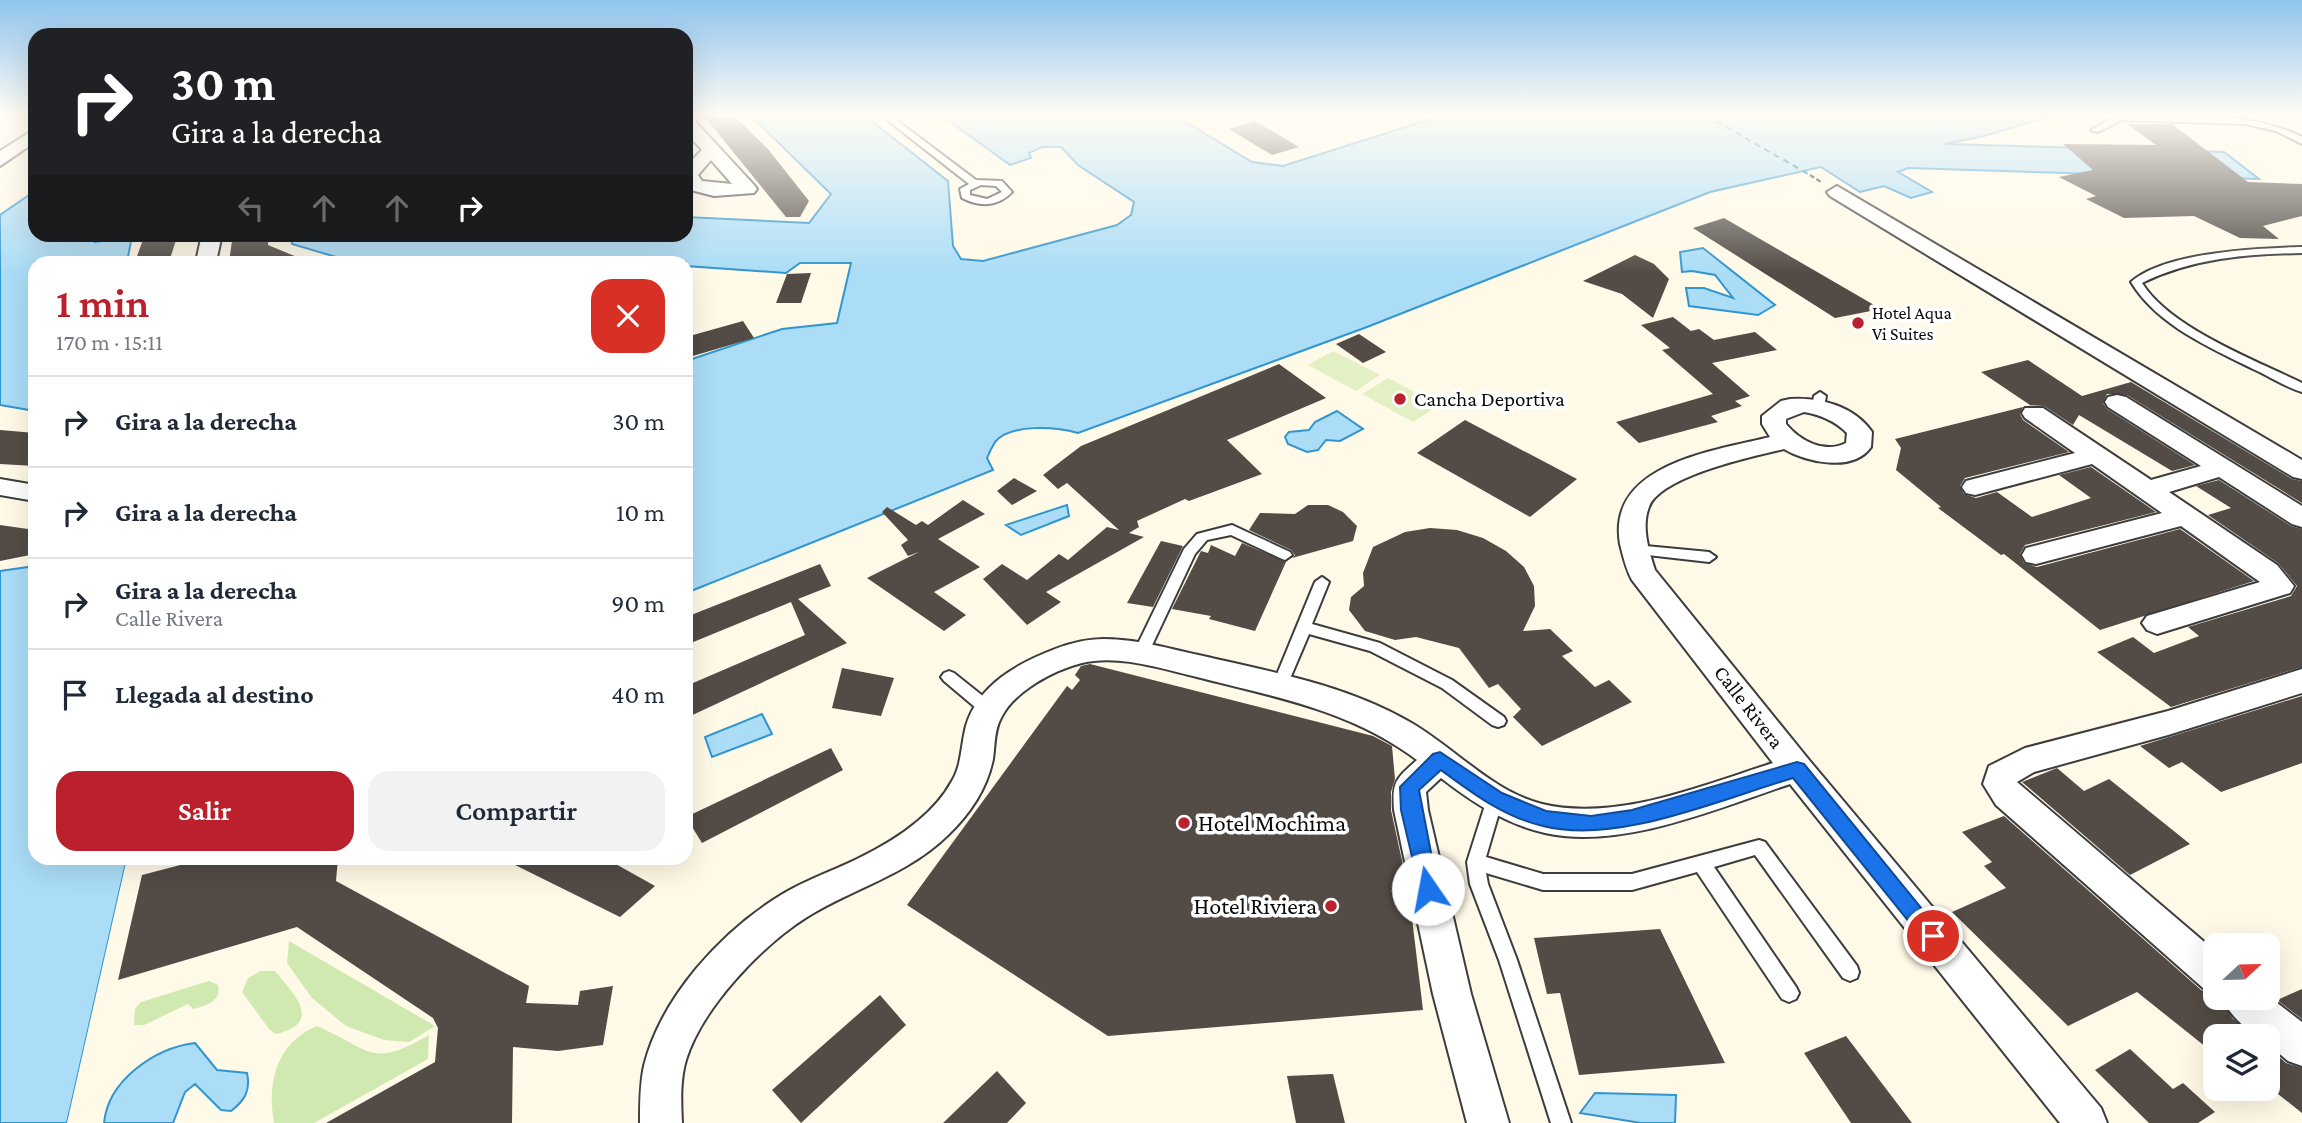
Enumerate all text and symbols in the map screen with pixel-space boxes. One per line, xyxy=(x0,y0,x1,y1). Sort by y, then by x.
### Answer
icon: right xyxy=(56,56,147,147)
text: 30 m xyxy=(171,56,276,111)
text: Gira a la derecha xyxy=(171,114,382,150)
icon: left xyxy=(232,189,270,227)
icon: ahead xyxy=(305,189,343,227)
icon: ahead xyxy=(378,189,416,227)
icon: right xyxy=(451,189,489,227)
text: 1 min xyxy=(56,279,149,326)
button: close xyxy=(591,279,665,353)
place label: Hotel Aqua Vi Suites xyxy=(1872,303,1952,344)
marker: Hotel Aqua Vi Suites xyxy=(1850,315,1866,331)
text: 170 m · 15:11 xyxy=(56,329,163,355)
place label: Cancha Deportiva xyxy=(1414,387,1565,411)
marker: Cancha Deportiva xyxy=(1392,391,1408,407)
icon: right xyxy=(56,403,94,441)
text: Gira a la derecha xyxy=(115,407,297,436)
text: 30 m xyxy=(612,407,665,436)
icon: right xyxy=(56,494,94,532)
text: Gira a la derecha xyxy=(115,498,297,527)
text: 10 m xyxy=(616,498,665,527)
text: Gira a la derecha xyxy=(115,576,297,605)
icon: right xyxy=(56,585,94,623)
text: 90 m xyxy=(611,589,665,618)
text: Calle Rivera xyxy=(115,605,223,631)
street label: Calle Rivera xyxy=(1709,661,1789,754)
icon: arrive xyxy=(56,676,94,714)
text: Llegada al destino xyxy=(115,680,314,709)
text: 40 m xyxy=(611,680,665,709)
button: Salir xyxy=(56,771,354,851)
button: Compartir xyxy=(368,771,665,851)
place label: Hotel Mochima xyxy=(1198,809,1346,836)
marker: Hotel Mochima xyxy=(1176,815,1192,831)
position arrow xyxy=(1391,852,1465,926)
place label: Hotel Riviera xyxy=(1194,892,1317,919)
marker: Hotel Riviera xyxy=(1323,898,1339,914)
pin xyxy=(1903,906,1963,966)
icon: arrive xyxy=(1914,917,1952,955)
north arrow xyxy=(2203,933,2280,1010)
map controls xyxy=(2203,933,2280,1101)
button: layers xyxy=(2203,1024,2280,1101)

